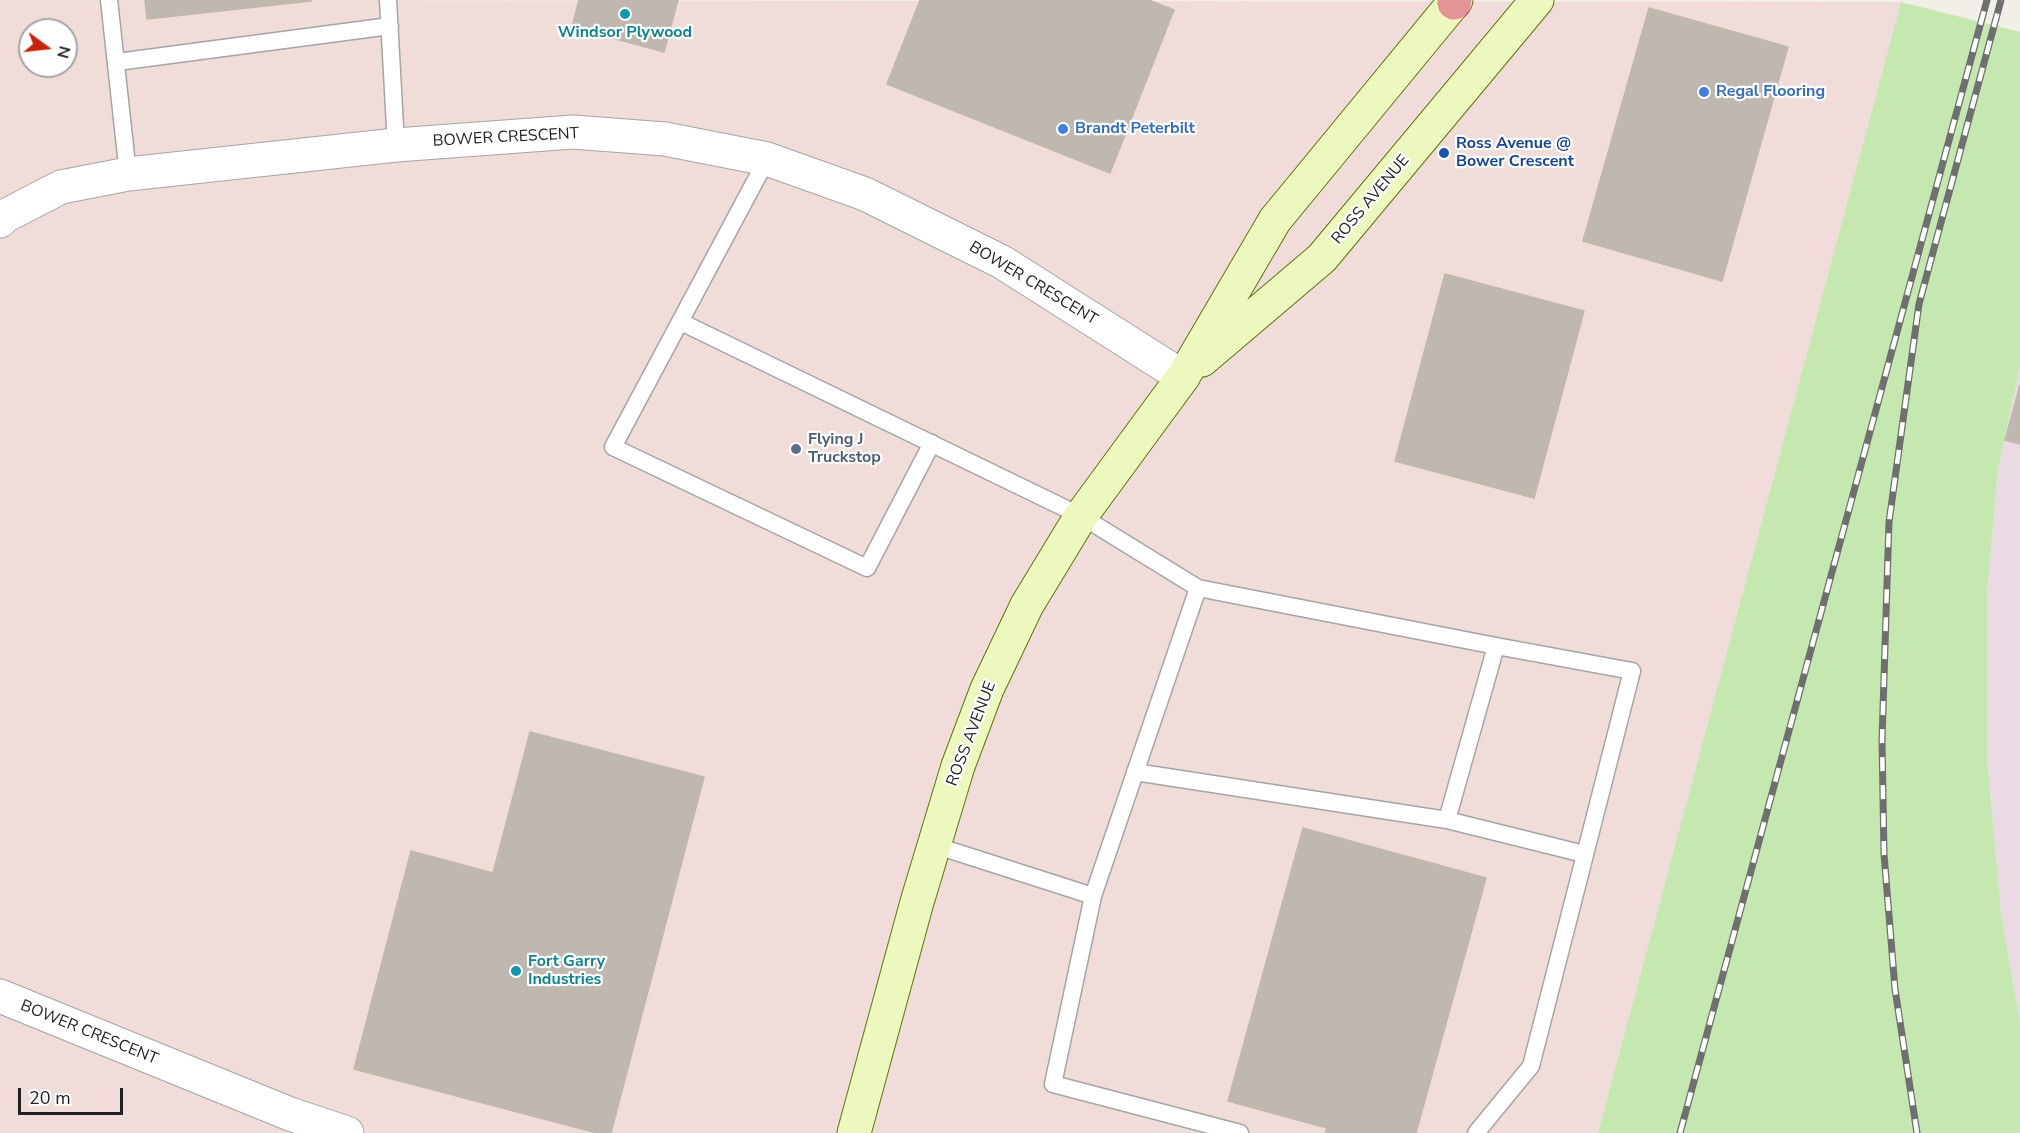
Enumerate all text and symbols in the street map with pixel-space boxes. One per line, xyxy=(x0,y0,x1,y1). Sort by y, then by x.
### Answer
marker: Windsor Plywood xyxy=(618,7,632,21)
north arrow xyxy=(18,18,78,78)
place label: Windsor Plywood xyxy=(558,23,692,43)
text: N xyxy=(51,44,76,61)
place label: Regal Flooring xyxy=(1716,82,1825,102)
marker: Regal Flooring xyxy=(1697,85,1711,99)
place label: Brandt Peterbilt xyxy=(1075,119,1195,139)
marker: Brandt Peterbilt xyxy=(1056,122,1070,136)
street label: BOWER CRESCENT xyxy=(432,125,580,151)
place label: Ross Avenue @ Bower Crescent xyxy=(1456,134,1574,172)
marker: Ross Avenue @ Bower Crescent xyxy=(1437,146,1451,160)
street label: ROSS AVENUE xyxy=(1328,151,1414,249)
street label: BOWER CRESCENT xyxy=(965,238,1101,330)
place label: Flying J Truckstop xyxy=(808,430,881,468)
marker: Flying J Truckstop xyxy=(789,442,803,456)
street label: ROSS AVENUE xyxy=(943,679,1001,789)
place label: Fort Garry Industries xyxy=(528,952,605,990)
marker: Fort Garry Industries xyxy=(509,964,523,978)
street label: BOWER CRESCENT xyxy=(17,997,161,1069)
scale bar xyxy=(21,1076,126,1114)
text: 20 m xyxy=(29,1086,71,1110)

